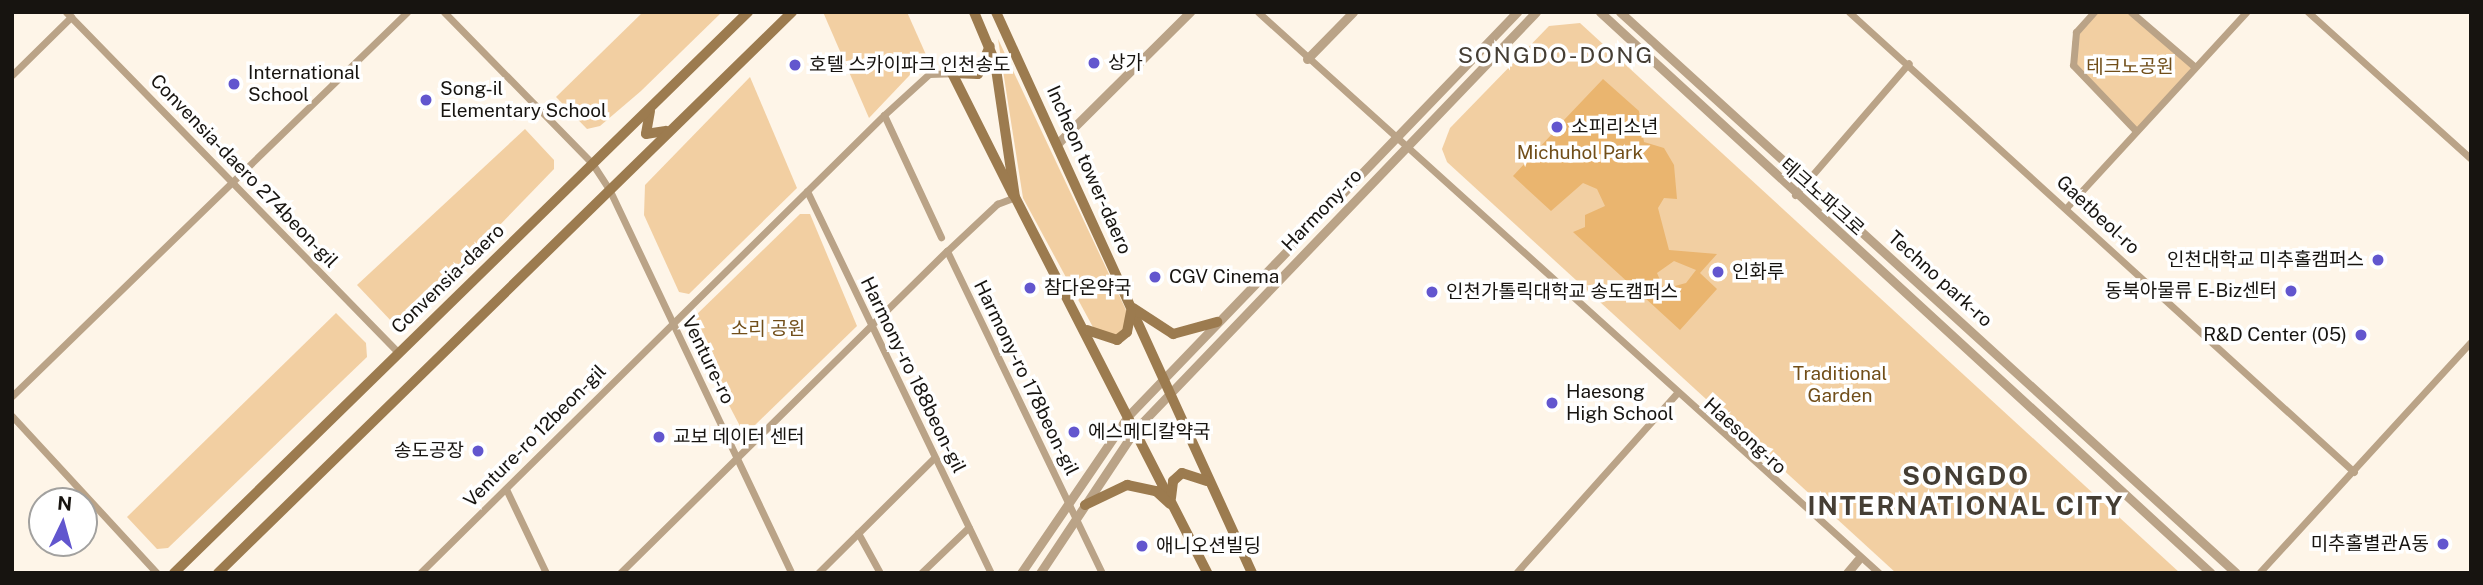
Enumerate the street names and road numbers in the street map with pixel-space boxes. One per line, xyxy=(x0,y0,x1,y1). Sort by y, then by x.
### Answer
street label: Convensia-daero 274beon-gil xyxy=(145,69,343,273)
street label: Incheon tower-daero xyxy=(1042,82,1136,258)
street label: 테크노파크로 xyxy=(1775,153,1869,241)
street label: Harmony-ro xyxy=(1277,164,1367,256)
street label: Gaetbeol-ro xyxy=(2052,171,2144,259)
street label: Convensia-daero xyxy=(387,219,509,339)
street label: Techno park-ro xyxy=(1883,226,1997,332)
street label: Harmony-ro 188beon-gil xyxy=(855,273,971,477)
street label: Harmony-ro 178beon-gil xyxy=(969,277,1083,479)
street label: Venture-ro xyxy=(677,312,739,408)
street label: Venture-ro 12beon-gil xyxy=(459,360,611,512)
street label: Haesong-ro xyxy=(1699,393,1791,479)

